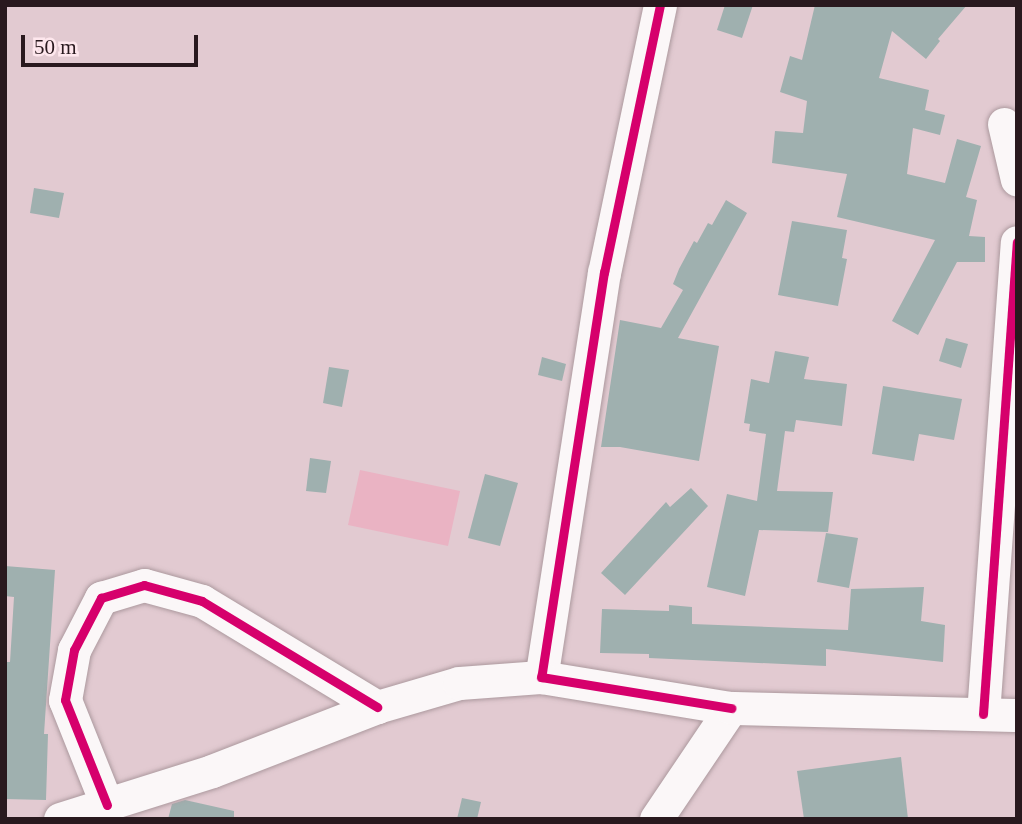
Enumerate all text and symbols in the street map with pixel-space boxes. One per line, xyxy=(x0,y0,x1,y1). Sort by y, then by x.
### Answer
scale bar xyxy=(24,21,201,65)
text: 50 m xyxy=(34,35,77,59)

